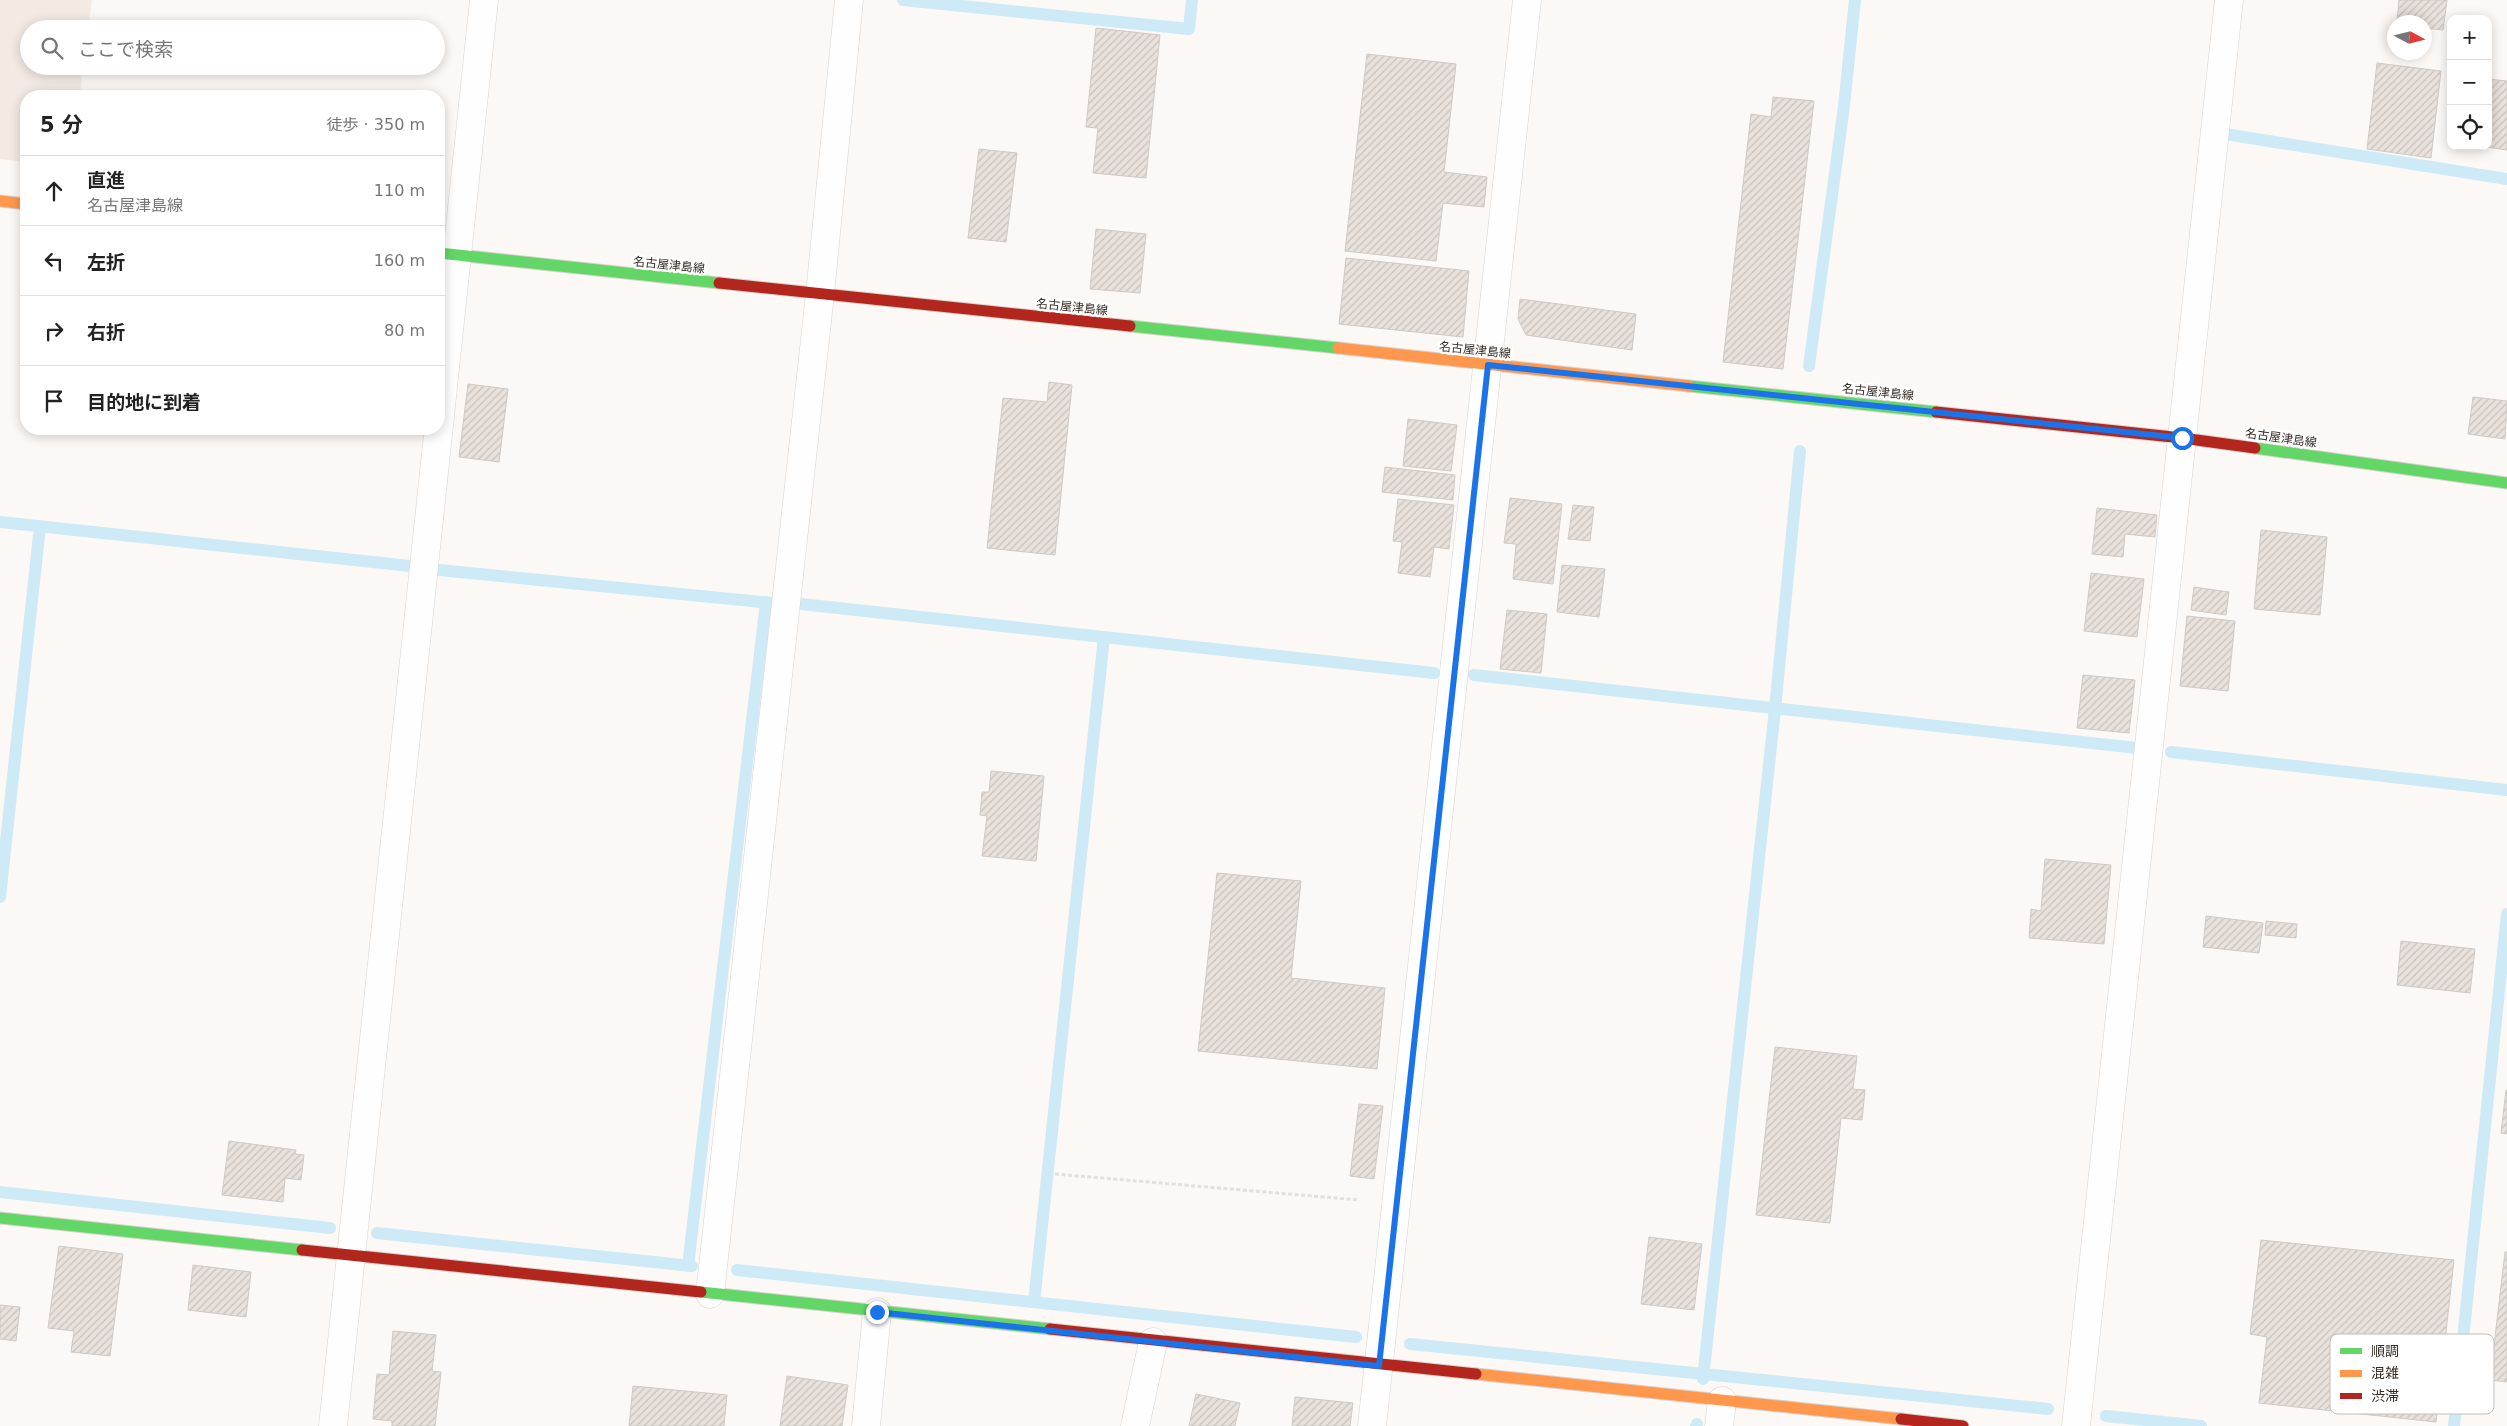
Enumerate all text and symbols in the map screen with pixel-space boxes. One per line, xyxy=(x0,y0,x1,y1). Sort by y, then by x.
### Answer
north arrow xyxy=(2387,15,2432,60)
map controls xyxy=(2447,15,2492,150)
button: + xyxy=(2447,15,2492,60)
search box xyxy=(20,20,445,75)
icon: search xyxy=(38,34,66,62)
text: ここで検索 xyxy=(78,38,173,60)
button: − xyxy=(2447,60,2492,105)
button: locate xyxy=(2447,105,2492,150)
text: 5 分 xyxy=(40,113,83,137)
text: 徒歩 · 350 m xyxy=(327,115,425,134)
text: 直進 xyxy=(87,169,125,191)
icon: ahead xyxy=(40,177,68,205)
text: 110 m xyxy=(374,181,425,200)
text: 名古屋津島線 xyxy=(87,196,183,215)
icon: left xyxy=(40,247,68,275)
text: 左折 xyxy=(87,251,125,273)
text: 160 m xyxy=(374,251,425,270)
street label: 名古屋津島線 xyxy=(632,254,706,276)
street label: 名古屋津島線 xyxy=(1035,296,1109,318)
icon: right xyxy=(40,317,68,345)
text: 右折 xyxy=(87,321,125,343)
text: 80 m xyxy=(384,321,425,340)
street label: 名古屋津島線 xyxy=(1438,339,1512,361)
street label: 名古屋津島線 xyxy=(1841,381,1915,403)
icon: arrive xyxy=(40,387,68,415)
text: 目的地に到着 xyxy=(87,391,201,413)
street label: 名古屋津島線 xyxy=(2244,426,2318,450)
route start xyxy=(2171,427,2194,450)
route end xyxy=(866,1301,889,1324)
legend xyxy=(2330,1334,2494,1414)
text: 順調 xyxy=(2371,1343,2399,1359)
text: 混雑 xyxy=(2371,1365,2399,1381)
text: 渋滞 xyxy=(2371,1388,2399,1404)

